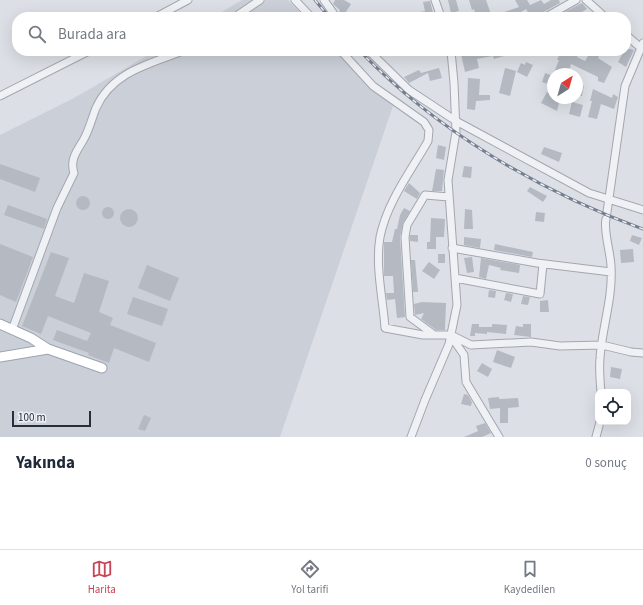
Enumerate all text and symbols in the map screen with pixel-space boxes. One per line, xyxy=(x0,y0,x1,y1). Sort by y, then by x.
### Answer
search box xyxy=(12,12,631,56)
icon: search xyxy=(26,23,48,45)
text: Burada ara xyxy=(58,24,126,45)
north arrow xyxy=(547,68,583,104)
map controls xyxy=(595,389,631,425)
button: locate xyxy=(595,389,631,425)
scale bar xyxy=(12,409,91,428)
text: 100 m xyxy=(18,410,46,425)
text: Yakında xyxy=(16,451,75,475)
text: 0 sonuç xyxy=(585,454,627,472)
tab: Harita xyxy=(88,558,116,597)
tab: Yol tarifi xyxy=(291,558,328,597)
tab: Kaydedilen xyxy=(504,558,555,597)

